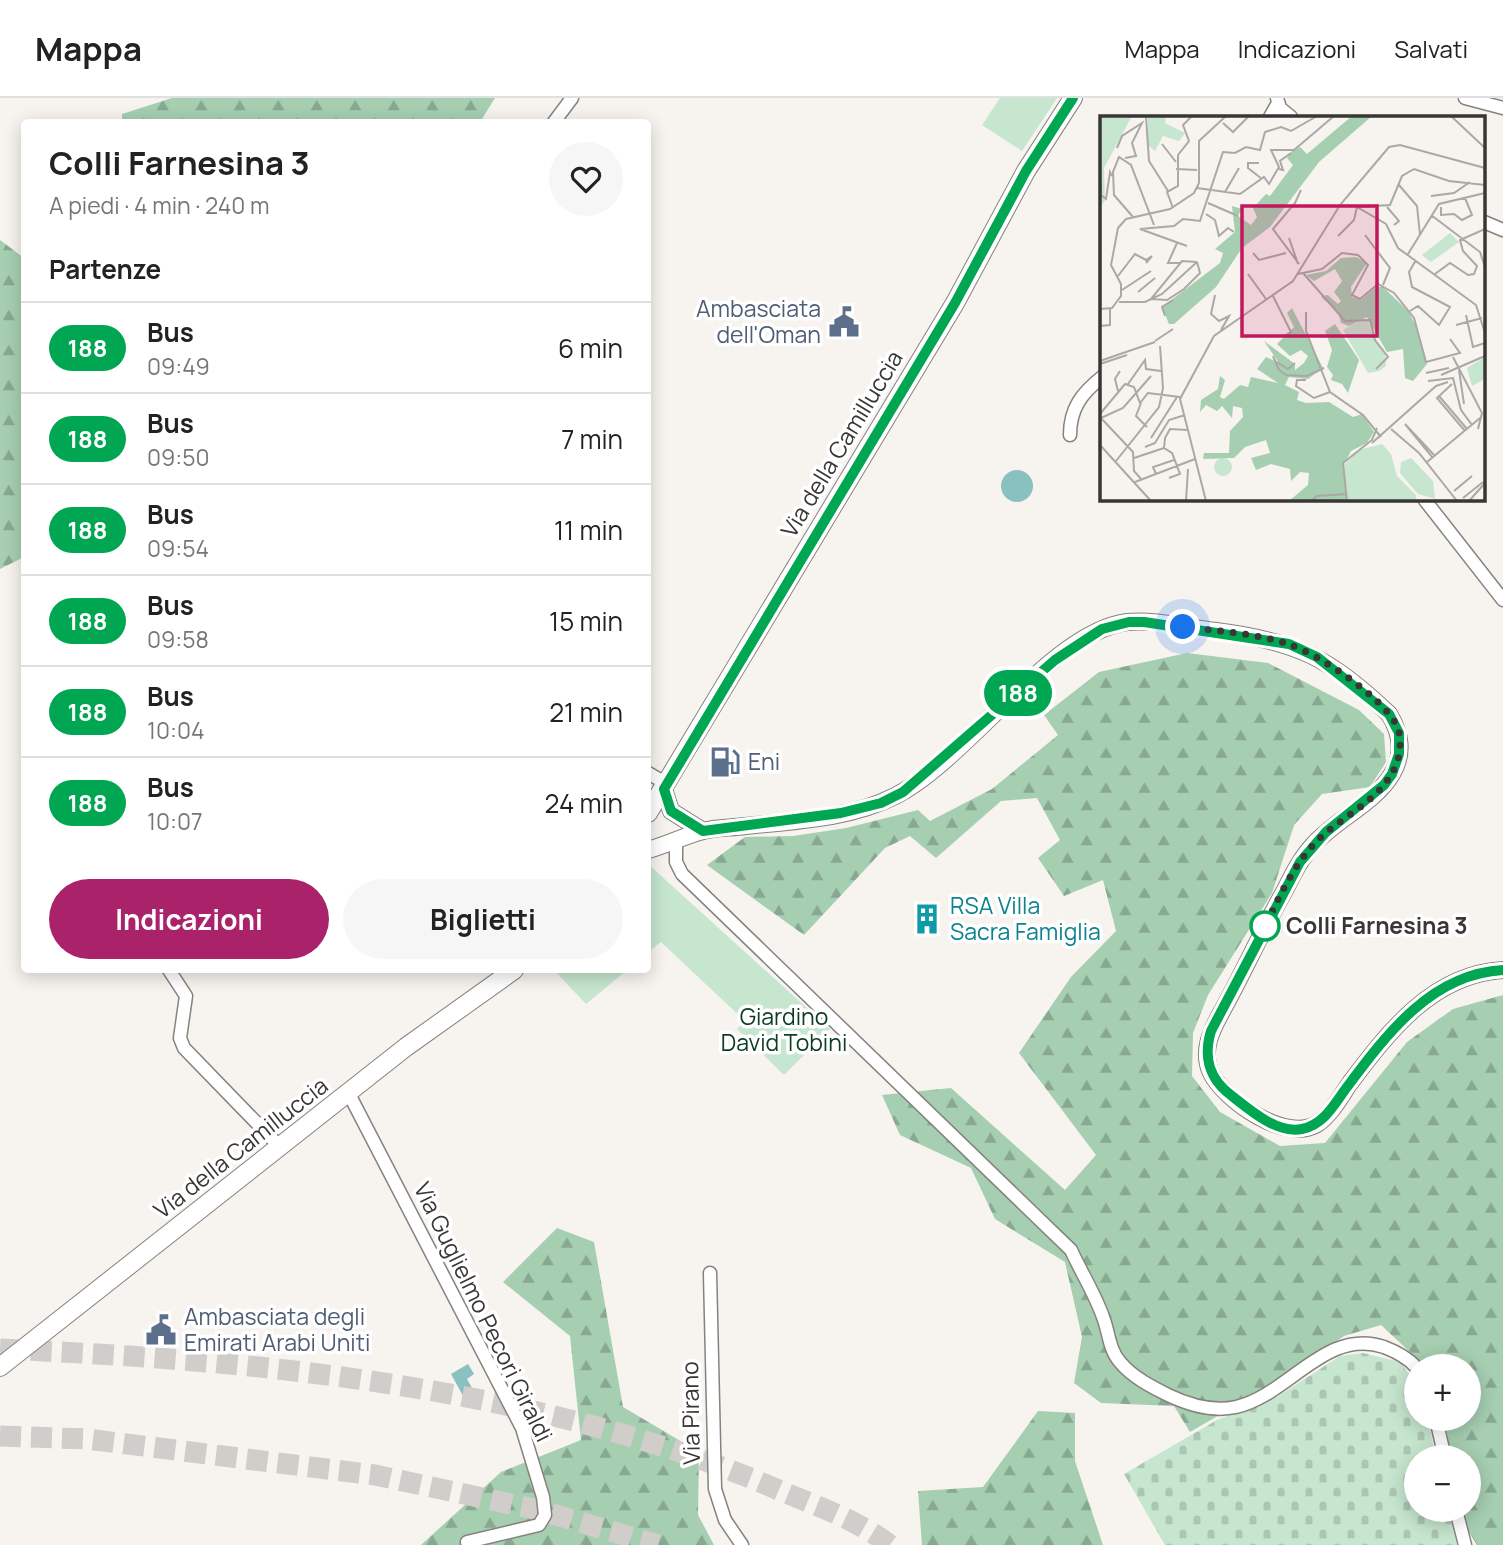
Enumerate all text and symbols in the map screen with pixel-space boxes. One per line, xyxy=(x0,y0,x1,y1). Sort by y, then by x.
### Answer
text: Mappa xyxy=(35,26,142,71)
text: Mappa xyxy=(1124,32,1200,65)
text: Indicazioni xyxy=(1238,32,1356,65)
text: Salvati xyxy=(1394,32,1468,65)
inset map xyxy=(1100,116,1486,500)
text: Colli Farnesina 3 xyxy=(49,140,310,185)
button: heart xyxy=(549,142,623,216)
text: A piedi · 4 min · 240 m xyxy=(49,189,269,221)
text: Partenze xyxy=(49,251,161,287)
place label: Ambasciata dell'Oman xyxy=(696,292,821,350)
public building icon: Ambasciata dell'Oman xyxy=(827,305,861,339)
text: Bus xyxy=(147,314,194,350)
text: 6 min xyxy=(558,330,623,366)
text: 188 xyxy=(68,331,107,364)
street label: Via della Camilluccia xyxy=(773,344,910,543)
text: 09:49 xyxy=(147,350,210,382)
text: Bus xyxy=(147,405,194,441)
text: 7 min xyxy=(561,421,623,457)
text: 188 xyxy=(68,422,107,455)
text: 09:50 xyxy=(147,441,210,473)
text: Bus xyxy=(147,496,194,532)
text: 11 min xyxy=(554,512,623,548)
text: 188 xyxy=(68,513,107,546)
text: 09:54 xyxy=(147,532,209,564)
text: Bus xyxy=(147,587,194,623)
text: 15 min xyxy=(549,603,623,639)
text: 188 xyxy=(68,604,107,637)
your location xyxy=(1165,609,1200,644)
text: 09:58 xyxy=(147,623,209,655)
line badge: 188 xyxy=(978,670,1058,716)
text: 188 xyxy=(998,676,1038,709)
text: Bus xyxy=(147,678,194,714)
text: 21 min xyxy=(549,694,623,730)
text: 188 xyxy=(68,695,107,728)
text: 10:04 xyxy=(147,714,204,746)
fuel station icon: Eni xyxy=(708,745,742,779)
place label: Eni xyxy=(748,745,780,777)
text: Bus xyxy=(147,769,194,805)
text: 24 min xyxy=(545,785,623,821)
text: 188 xyxy=(68,786,107,819)
text: 10:07 xyxy=(147,805,202,837)
button: Indicazioni xyxy=(49,879,329,959)
button: Biglietti xyxy=(343,879,623,959)
place label: RSA Villa Sacra Famiglia xyxy=(950,889,1101,947)
building icon: RSA Villa Sacra Famiglia xyxy=(910,902,944,936)
place label: Colli Farnesina 3 xyxy=(1286,909,1468,941)
marker: Colli Farnesina 3 xyxy=(1250,911,1280,941)
park label: Giardino David Tobini xyxy=(721,1000,847,1058)
street label: Via della Camilluccia xyxy=(147,1069,334,1225)
street label: Via Guglielmo Pecori Giraldi xyxy=(407,1177,561,1447)
place label: Ambasciata degli Emirati Arabi Uniti xyxy=(184,1300,370,1358)
public building icon: Ambasciata degli Emirati Arabi Uniti xyxy=(144,1313,178,1347)
map controls xyxy=(1404,1354,1481,1522)
button: + xyxy=(1404,1354,1481,1431)
street label: Via Pirano xyxy=(673,1361,707,1465)
button: − xyxy=(1404,1445,1481,1522)

